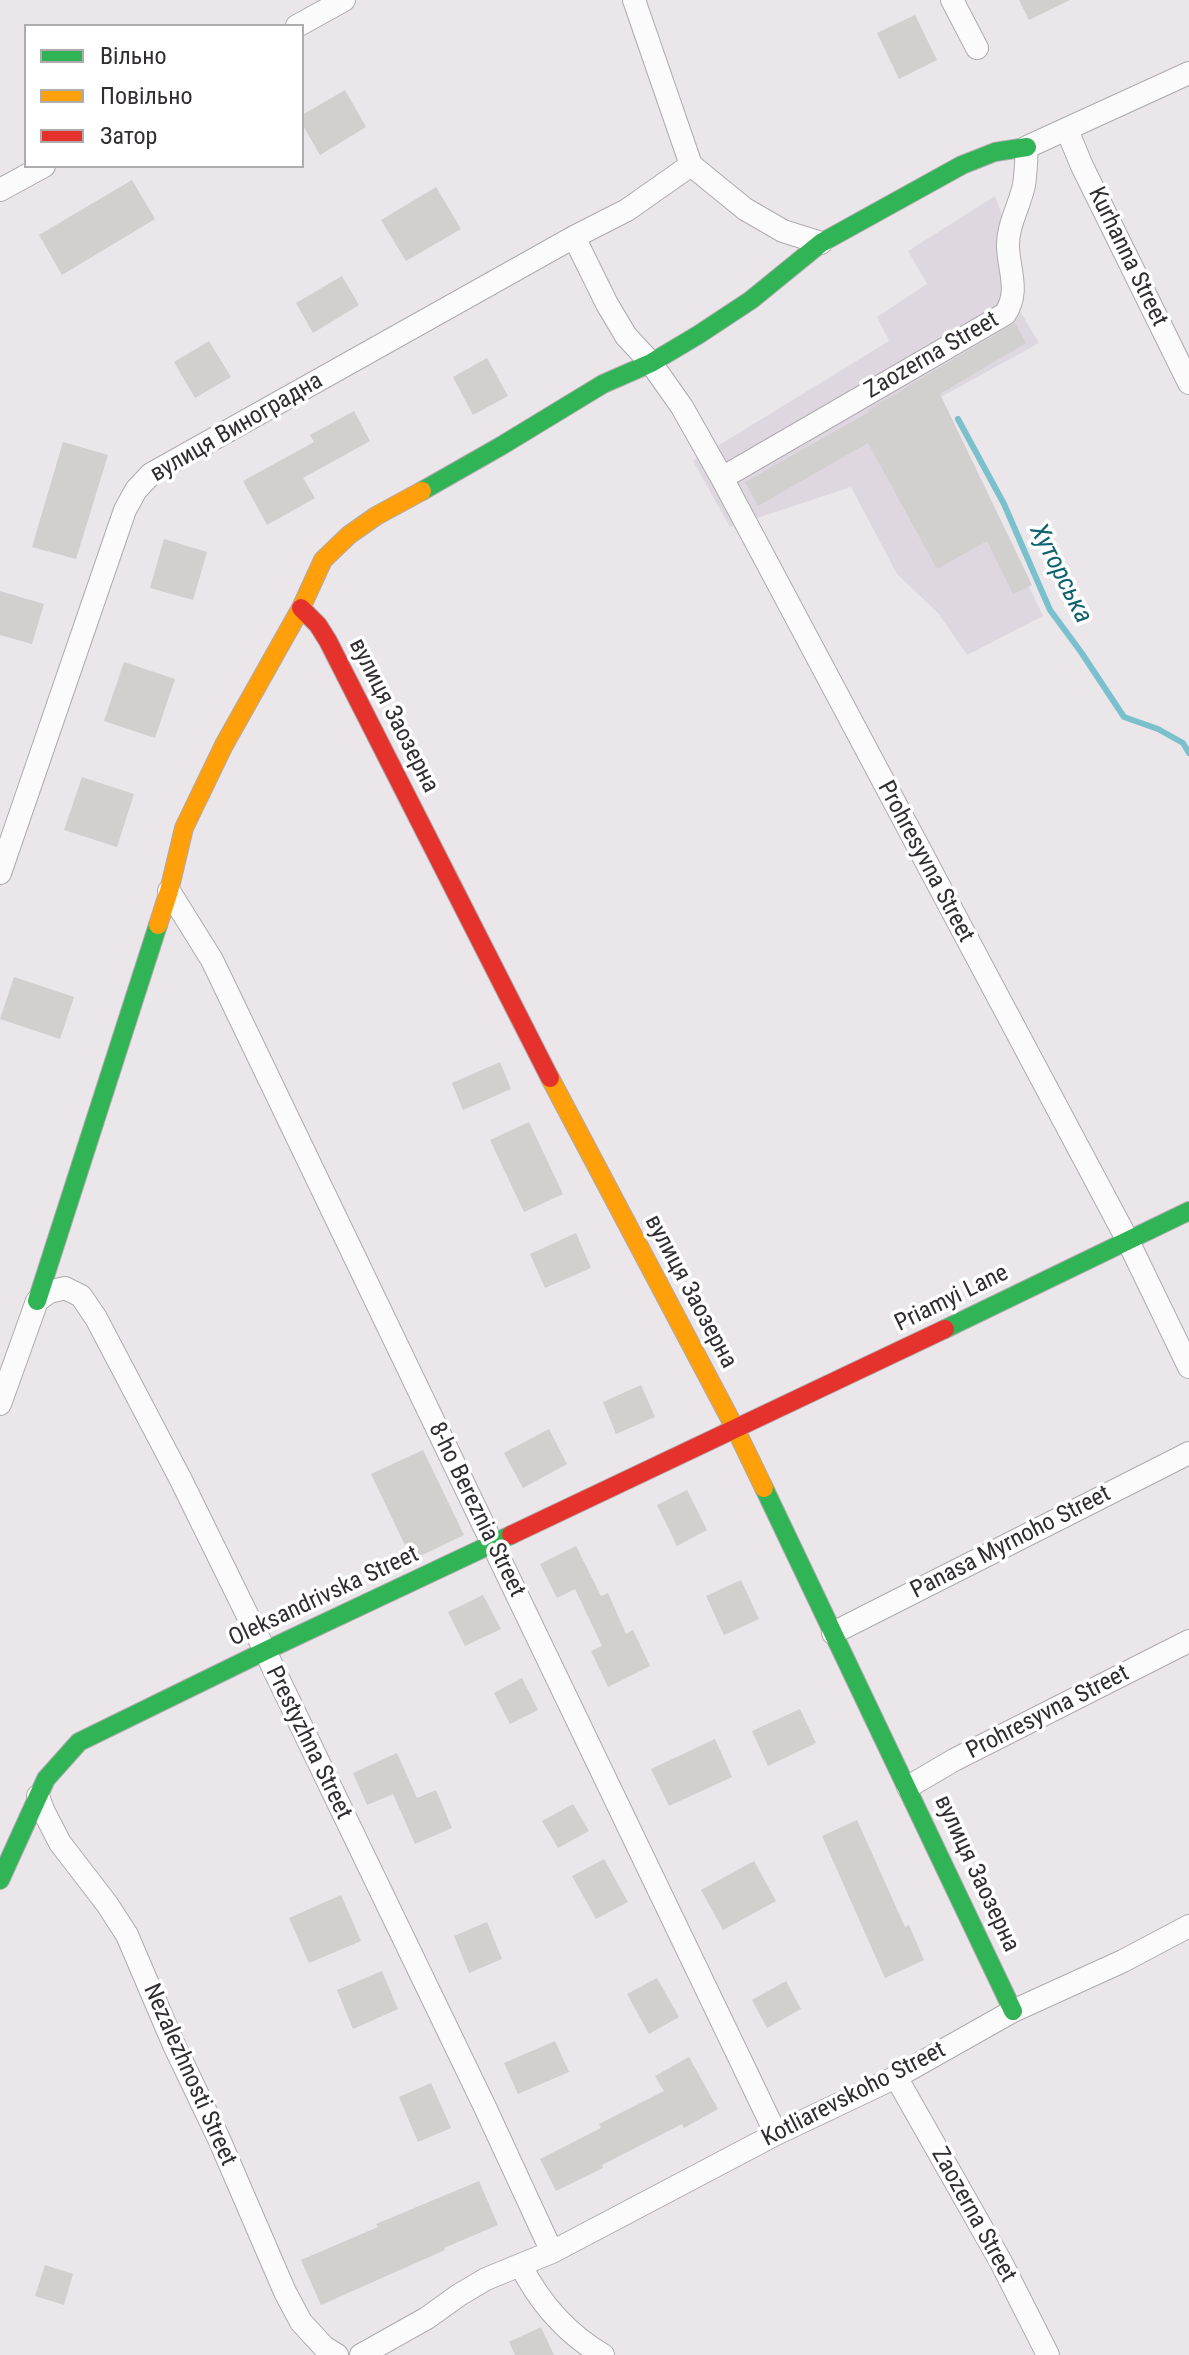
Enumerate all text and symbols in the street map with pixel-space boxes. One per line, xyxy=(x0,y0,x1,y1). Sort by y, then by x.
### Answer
legend xyxy=(24,24,304,168)
text: Вільно xyxy=(100,42,167,70)
text: Повільно xyxy=(100,82,193,110)
text: Затор xyxy=(100,122,157,150)
street label: Kurhanna Street xyxy=(1081,183,1173,331)
street label: Zaozerna Street xyxy=(860,306,1004,406)
street label: вулиця Виноградна xyxy=(146,367,328,489)
water label: Хуторська xyxy=(1022,519,1098,629)
street label: вулиця Заозерна xyxy=(342,634,444,798)
street label: Prohresyvna Street xyxy=(870,776,980,948)
street label: вулиця Заозерна xyxy=(638,1211,742,1373)
street label: Priamyi Lane xyxy=(891,1259,1013,1339)
street label: 8-ho Bereznia Street xyxy=(421,1418,531,1602)
street label: Panasa Myrnoho Street xyxy=(906,1480,1116,1606)
street label: Oleksandrivska Street xyxy=(225,1540,423,1654)
street label: Prohresyvna Street xyxy=(962,1660,1134,1766)
street label: Prestyzhna Street xyxy=(259,1662,357,1824)
street label: вулиця Заозерна xyxy=(927,1791,1025,1957)
street label: Nezalezhnosti Street xyxy=(136,1980,242,2170)
street label: Kotliarevskoho Street xyxy=(757,2036,951,2154)
street label: Zaozerna Street xyxy=(924,2143,1022,2287)

